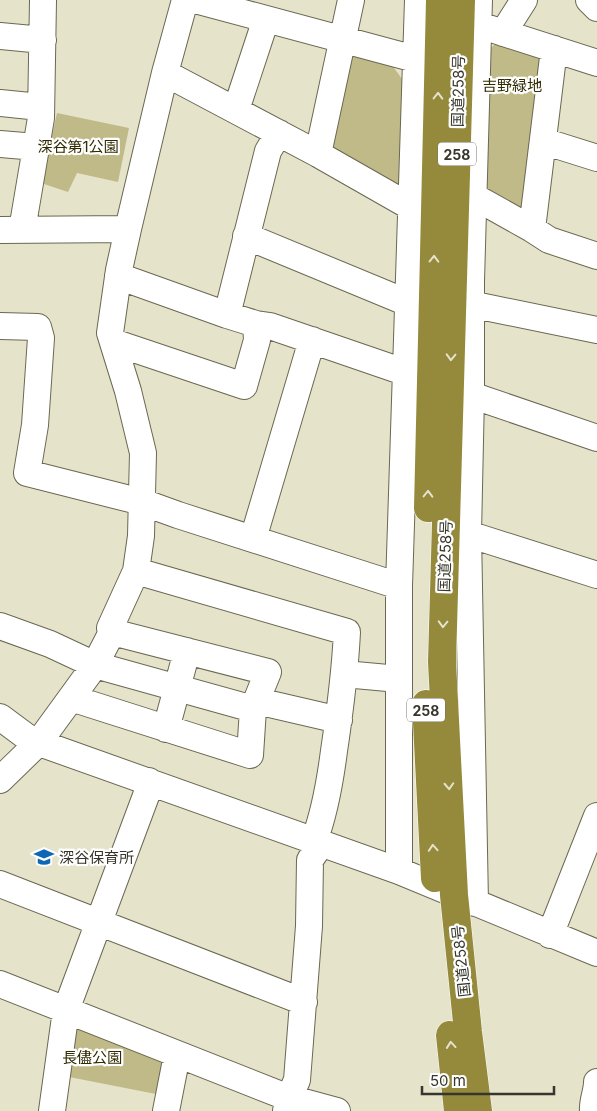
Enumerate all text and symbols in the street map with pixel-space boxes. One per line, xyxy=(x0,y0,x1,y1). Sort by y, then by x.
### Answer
street label: 国道258号 xyxy=(448,55,468,127)
park label: 吉野緑地 xyxy=(482,76,542,95)
one-way arrow xyxy=(432,92,443,100)
park label: 深谷第1公園 xyxy=(37,137,119,156)
road number: 258 xyxy=(438,142,476,166)
one-way arrow xyxy=(429,254,439,262)
one-way arrow xyxy=(446,353,457,361)
one-way arrow xyxy=(423,489,433,497)
street label: 国道258号 xyxy=(434,519,456,593)
one-way arrow xyxy=(438,620,449,628)
road number: 258 xyxy=(407,698,445,722)
one-way arrow xyxy=(443,783,454,791)
one-way arrow xyxy=(427,844,438,852)
school or university icon: 深谷保育所 xyxy=(33,846,55,868)
place label: 深谷保育所 xyxy=(59,848,134,867)
street label: 国道258号 xyxy=(448,924,474,998)
one-way arrow xyxy=(446,1041,457,1049)
park label: 長儘公園 xyxy=(62,1048,122,1067)
scale bar xyxy=(422,1064,554,1096)
text: 50 m xyxy=(430,1071,466,1090)

